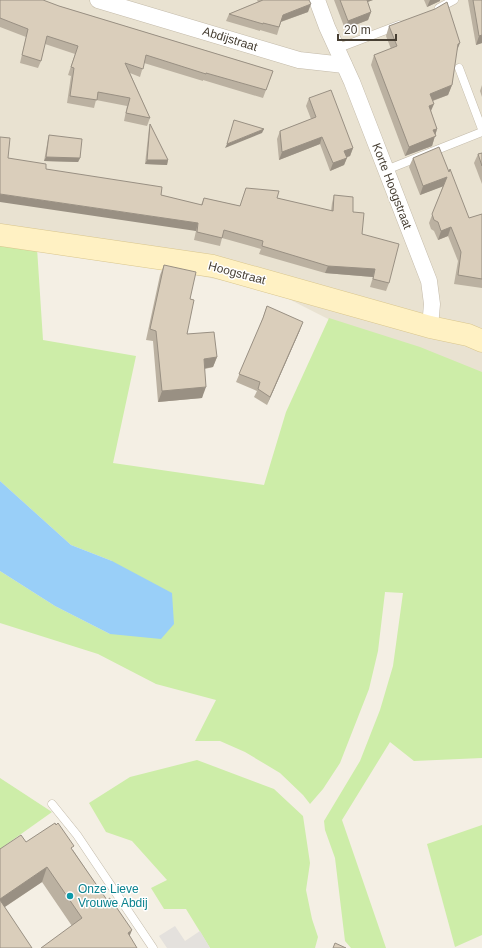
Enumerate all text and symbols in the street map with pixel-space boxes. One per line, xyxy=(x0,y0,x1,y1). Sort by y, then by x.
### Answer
scale bar xyxy=(338,16,396,42)
text: 20 m xyxy=(344,23,371,37)
street label: Abdijstraat xyxy=(201,24,260,54)
street label: Korte Hoogstraat xyxy=(369,141,415,231)
street label: Hoogstraat xyxy=(207,259,268,288)
place label: Onze Lieve Vrouwe Abdij xyxy=(78,882,148,910)
marker: Onze Lieve Vrouwe Abdij xyxy=(65,891,75,901)

